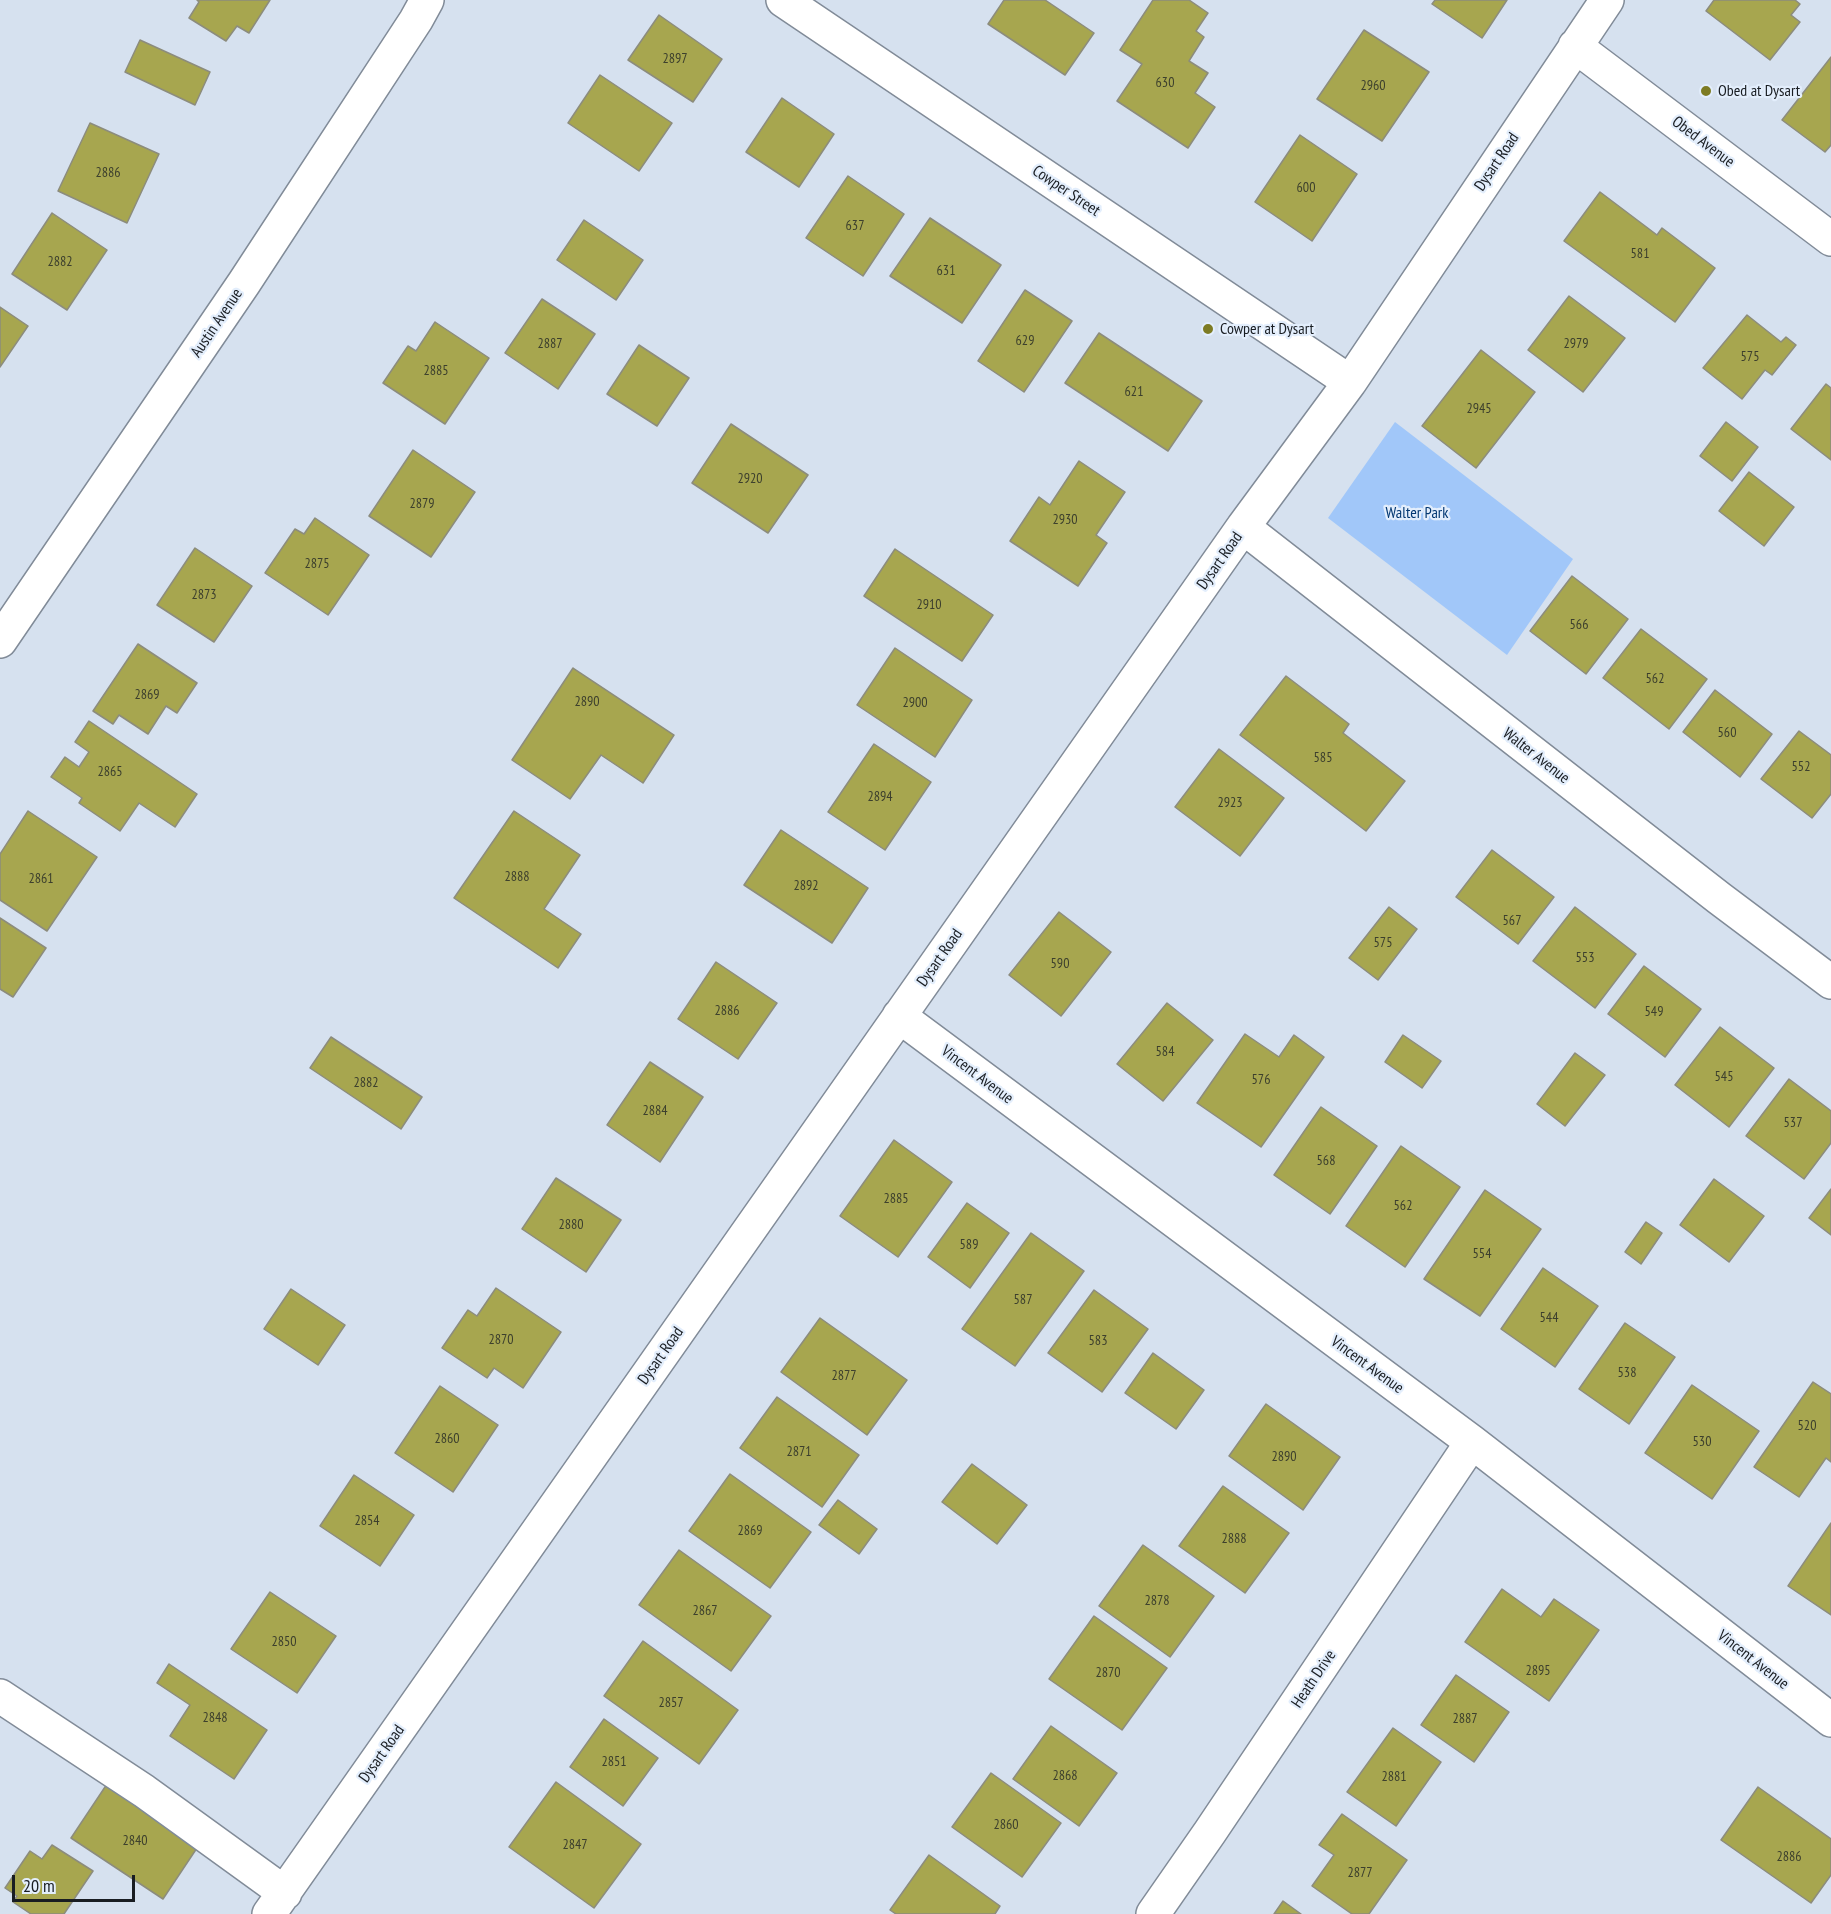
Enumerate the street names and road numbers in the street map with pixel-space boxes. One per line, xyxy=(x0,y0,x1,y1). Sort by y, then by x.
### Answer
street label: Obed Avenue xyxy=(1668,112,1738,172)
street label: Dysart Road xyxy=(1471,129,1523,195)
street label: Cowper Street xyxy=(1028,161,1104,221)
street label: Austin Avenue xyxy=(187,285,247,361)
street label: Dysart Road xyxy=(1193,529,1247,593)
street label: Walter Avenue xyxy=(1499,724,1573,788)
street label: Dysart Road xyxy=(913,926,967,990)
street label: Vincent Avenue xyxy=(937,1042,1017,1108)
street label: Dysart Road xyxy=(634,1324,688,1388)
street label: Vincent Avenue xyxy=(1327,1332,1407,1398)
street label: Vincent Avenue xyxy=(1714,1626,1792,1694)
street label: Heath Drive xyxy=(1288,1646,1340,1712)
street label: Dysart Road xyxy=(355,1722,409,1786)

